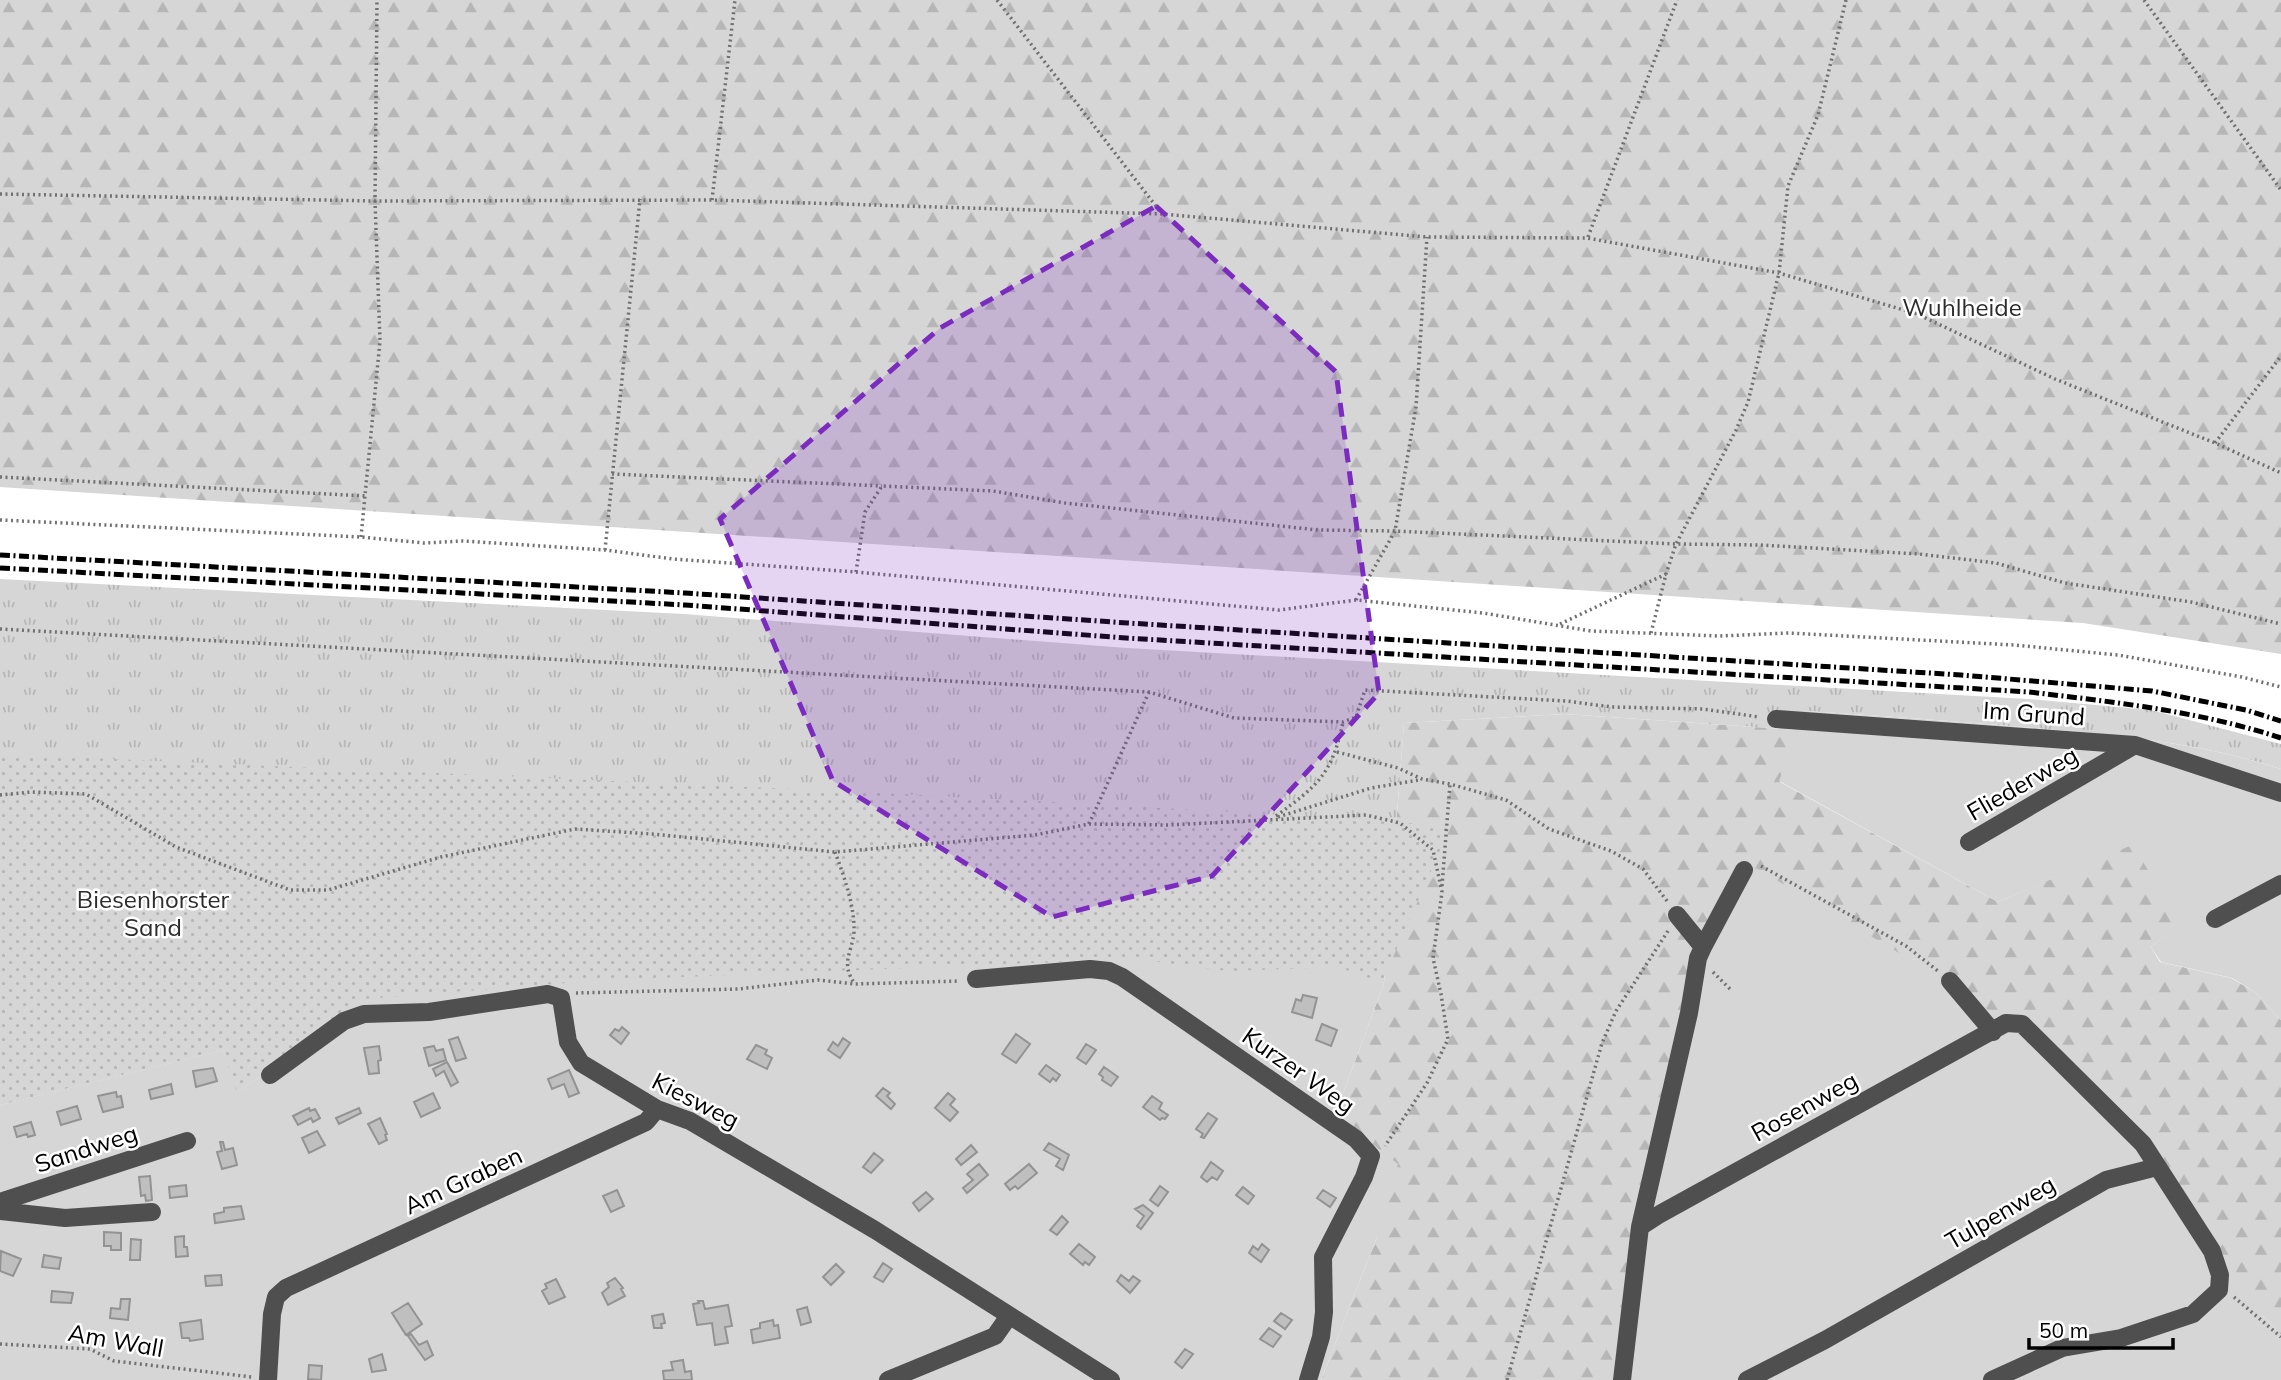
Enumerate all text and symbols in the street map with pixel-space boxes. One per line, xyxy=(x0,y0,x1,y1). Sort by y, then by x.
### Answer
park label: Wuhlheide xyxy=(1902,292,2022,322)
street label: Im Grund xyxy=(1982,694,2086,732)
street label: Fliederweg xyxy=(1961,739,2083,827)
park label: Biesenhorster Sand xyxy=(77,884,229,942)
street label: Kurzer Weg xyxy=(1237,1020,1361,1120)
street label: Rosenweg xyxy=(1745,1064,1863,1148)
street label: Kiesweg xyxy=(647,1065,745,1135)
street label: Sandweg xyxy=(31,1117,141,1179)
street label: Am Graben xyxy=(399,1140,527,1220)
street label: Tulpenweg xyxy=(1940,1169,2060,1255)
scale bar xyxy=(2029,1306,2172,1350)
street label: Am Wall xyxy=(66,1317,166,1363)
text: 50 m xyxy=(2039,1317,2088,1343)

